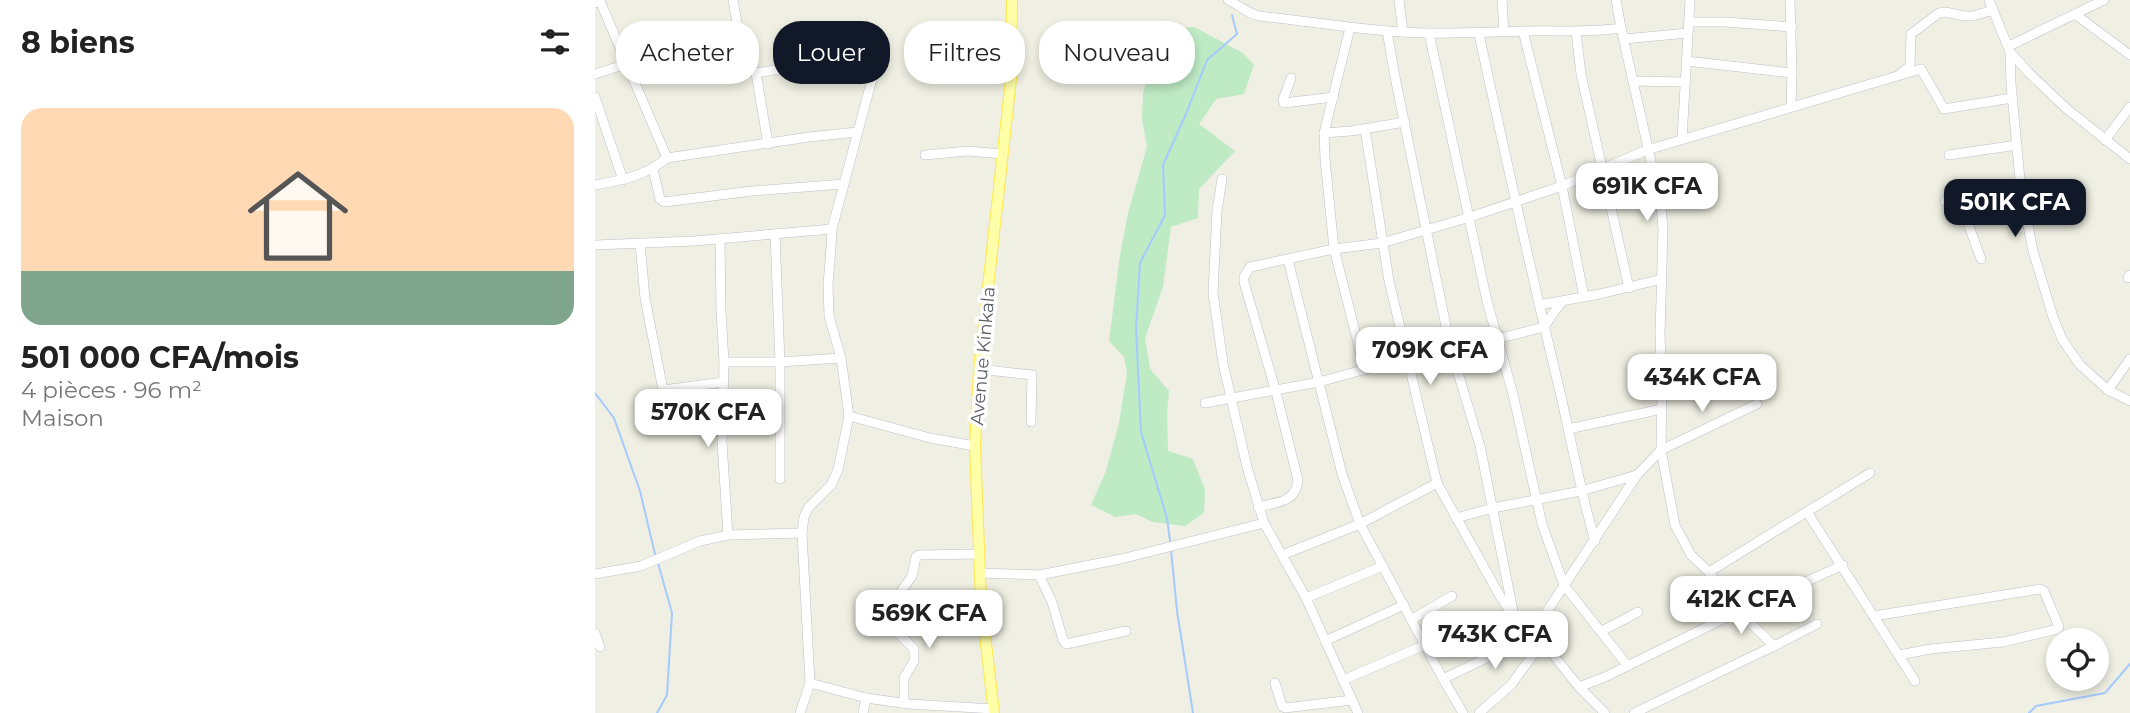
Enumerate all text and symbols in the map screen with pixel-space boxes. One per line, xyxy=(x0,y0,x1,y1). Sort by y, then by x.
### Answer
chip: Acheter xyxy=(616,21,759,84)
chip: Louer xyxy=(773,21,890,84)
chip: Filtres xyxy=(904,21,1025,84)
chip: Nouveau xyxy=(1039,21,1195,84)
icon: filters xyxy=(536,23,574,61)
text: 8 biens xyxy=(21,24,135,61)
icon: home xyxy=(235,153,361,279)
pin: 691K CFA xyxy=(1575,164,1719,223)
text: 691K CFA xyxy=(1592,172,1702,200)
pin: 501K CFA xyxy=(1943,180,2087,239)
text: 501K CFA xyxy=(1960,188,2070,216)
street label: Avenue Kinkala xyxy=(966,286,1000,426)
pin: 709K CFA xyxy=(1358,328,1502,387)
text: 709K CFA xyxy=(1372,336,1488,364)
text: 501 000 CFA/mois xyxy=(21,339,299,376)
pin: 434K CFA xyxy=(1630,354,1774,414)
text: 434K CFA xyxy=(1644,363,1761,391)
text: 4 pièces · 96 m² xyxy=(21,376,202,404)
pin: 570K CFA xyxy=(636,390,780,449)
text: 570K CFA xyxy=(651,398,765,426)
text: Maison xyxy=(21,404,104,432)
pin: 412K CFA xyxy=(1669,576,1813,636)
text: 412K CFA xyxy=(1686,585,1796,613)
pin: 569K CFA xyxy=(857,590,1001,650)
text: 569K CFA xyxy=(872,599,986,627)
pin: 743K CFA xyxy=(1423,612,1567,671)
text: 743K CFA xyxy=(1438,620,1552,648)
map controls xyxy=(2046,628,2109,691)
button: locate xyxy=(2046,628,2109,691)

